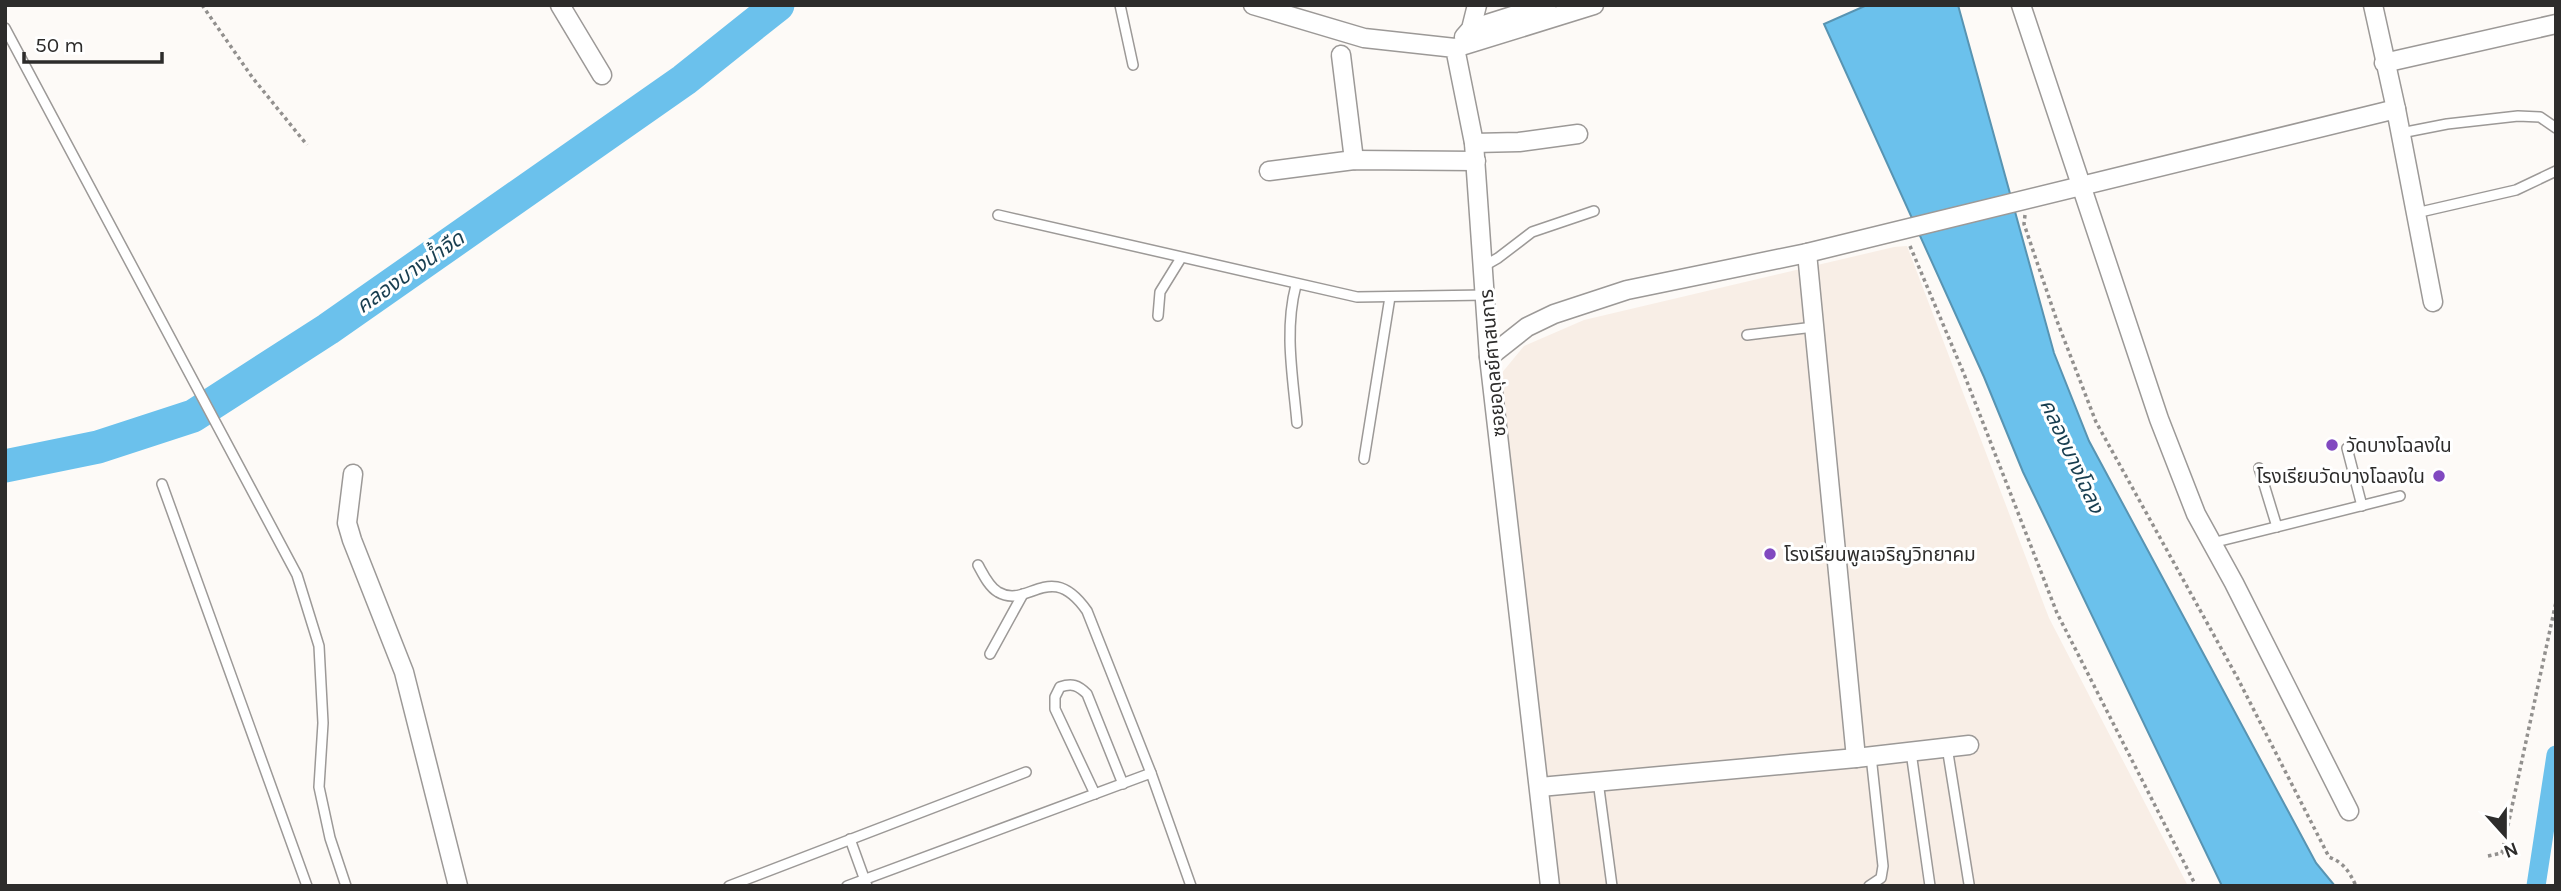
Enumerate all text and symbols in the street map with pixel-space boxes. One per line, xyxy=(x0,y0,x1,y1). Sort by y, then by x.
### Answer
scale bar xyxy=(24,21,163,65)
text: 50 m xyxy=(35,33,84,57)
water label: คลองบางน้ำจืด xyxy=(350,223,469,318)
street label: ซอยอดุลย์ศาสนการ xyxy=(1476,288,1510,438)
water label: คลองบางโฉลง xyxy=(2035,395,2110,518)
place label: วัดบางโฉลงใน xyxy=(2346,435,2452,457)
marker: วัดบางโฉลงใน xyxy=(2324,437,2340,453)
place label: โรงเรียนวัดบางโฉลงใน xyxy=(2257,466,2425,488)
marker: โรงเรียนวัดบางโฉลงใน xyxy=(2431,468,2447,484)
place label: โรงเรียนพูลเจริญวิทยาคม xyxy=(1784,544,1976,567)
marker: โรงเรียนพูลเจริญวิทยาคม xyxy=(1762,546,1778,562)
north arrow xyxy=(2470,800,2540,870)
text: N xyxy=(2500,837,2521,863)

